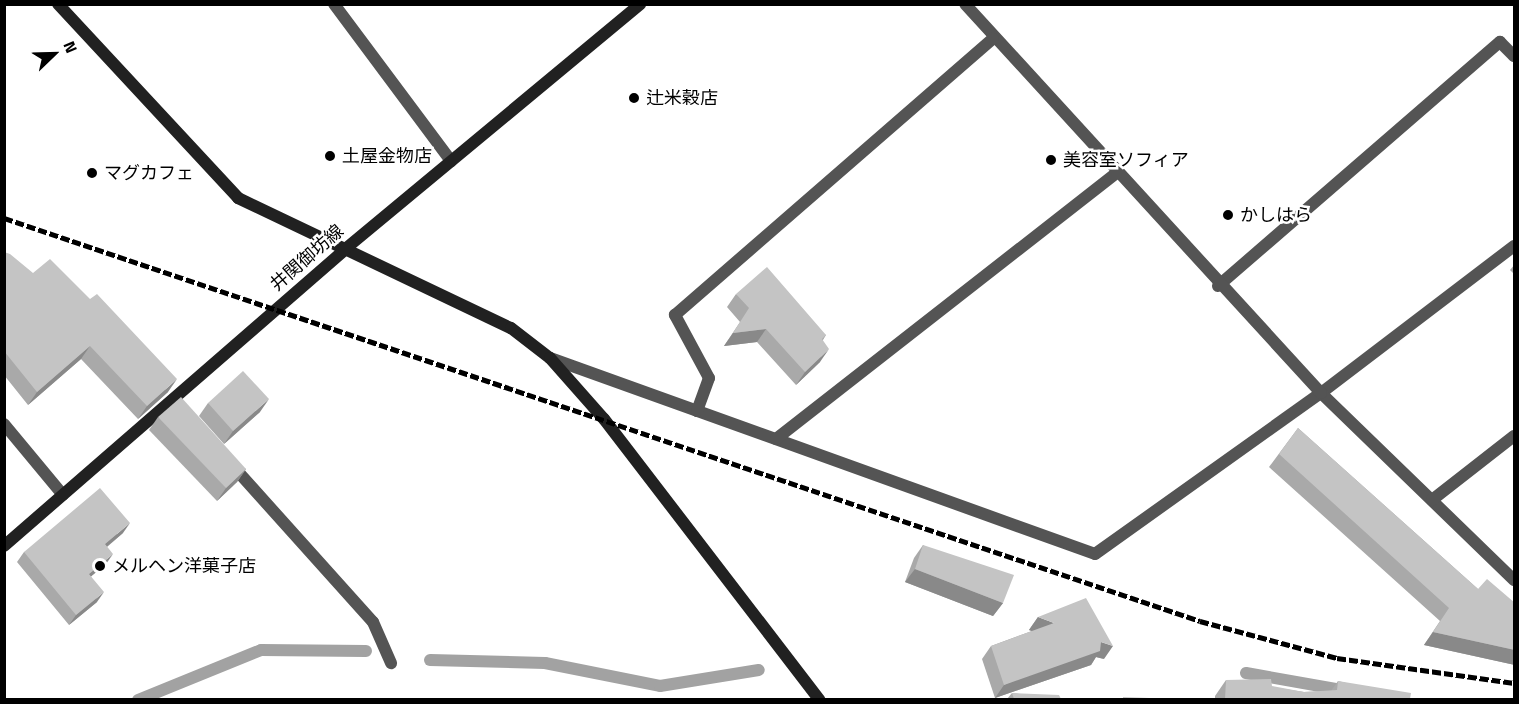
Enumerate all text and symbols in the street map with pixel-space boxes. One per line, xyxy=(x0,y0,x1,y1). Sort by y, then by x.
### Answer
north arrow xyxy=(24,24,84,84)
text: N xyxy=(57,37,84,57)
place label: 辻米穀店 xyxy=(646,87,718,109)
marker: 辻米穀店 xyxy=(627,91,641,105)
place label: 土屋金物店 xyxy=(342,145,432,167)
marker: 土屋金物店 xyxy=(323,149,337,163)
place label: 美容室ソフィア xyxy=(1063,149,1189,171)
marker: 美容室ソフィア xyxy=(1044,153,1058,167)
place label: マグカフェ xyxy=(104,162,194,184)
marker: マグカフェ xyxy=(85,166,99,180)
place label: かしはら xyxy=(1240,204,1312,226)
marker: かしはら xyxy=(1221,208,1235,222)
street label: 井関御坊線 xyxy=(266,220,348,296)
place label: メルヘン洋菓子店 xyxy=(112,555,256,577)
marker: メルヘン洋菓子店 xyxy=(93,559,107,573)

